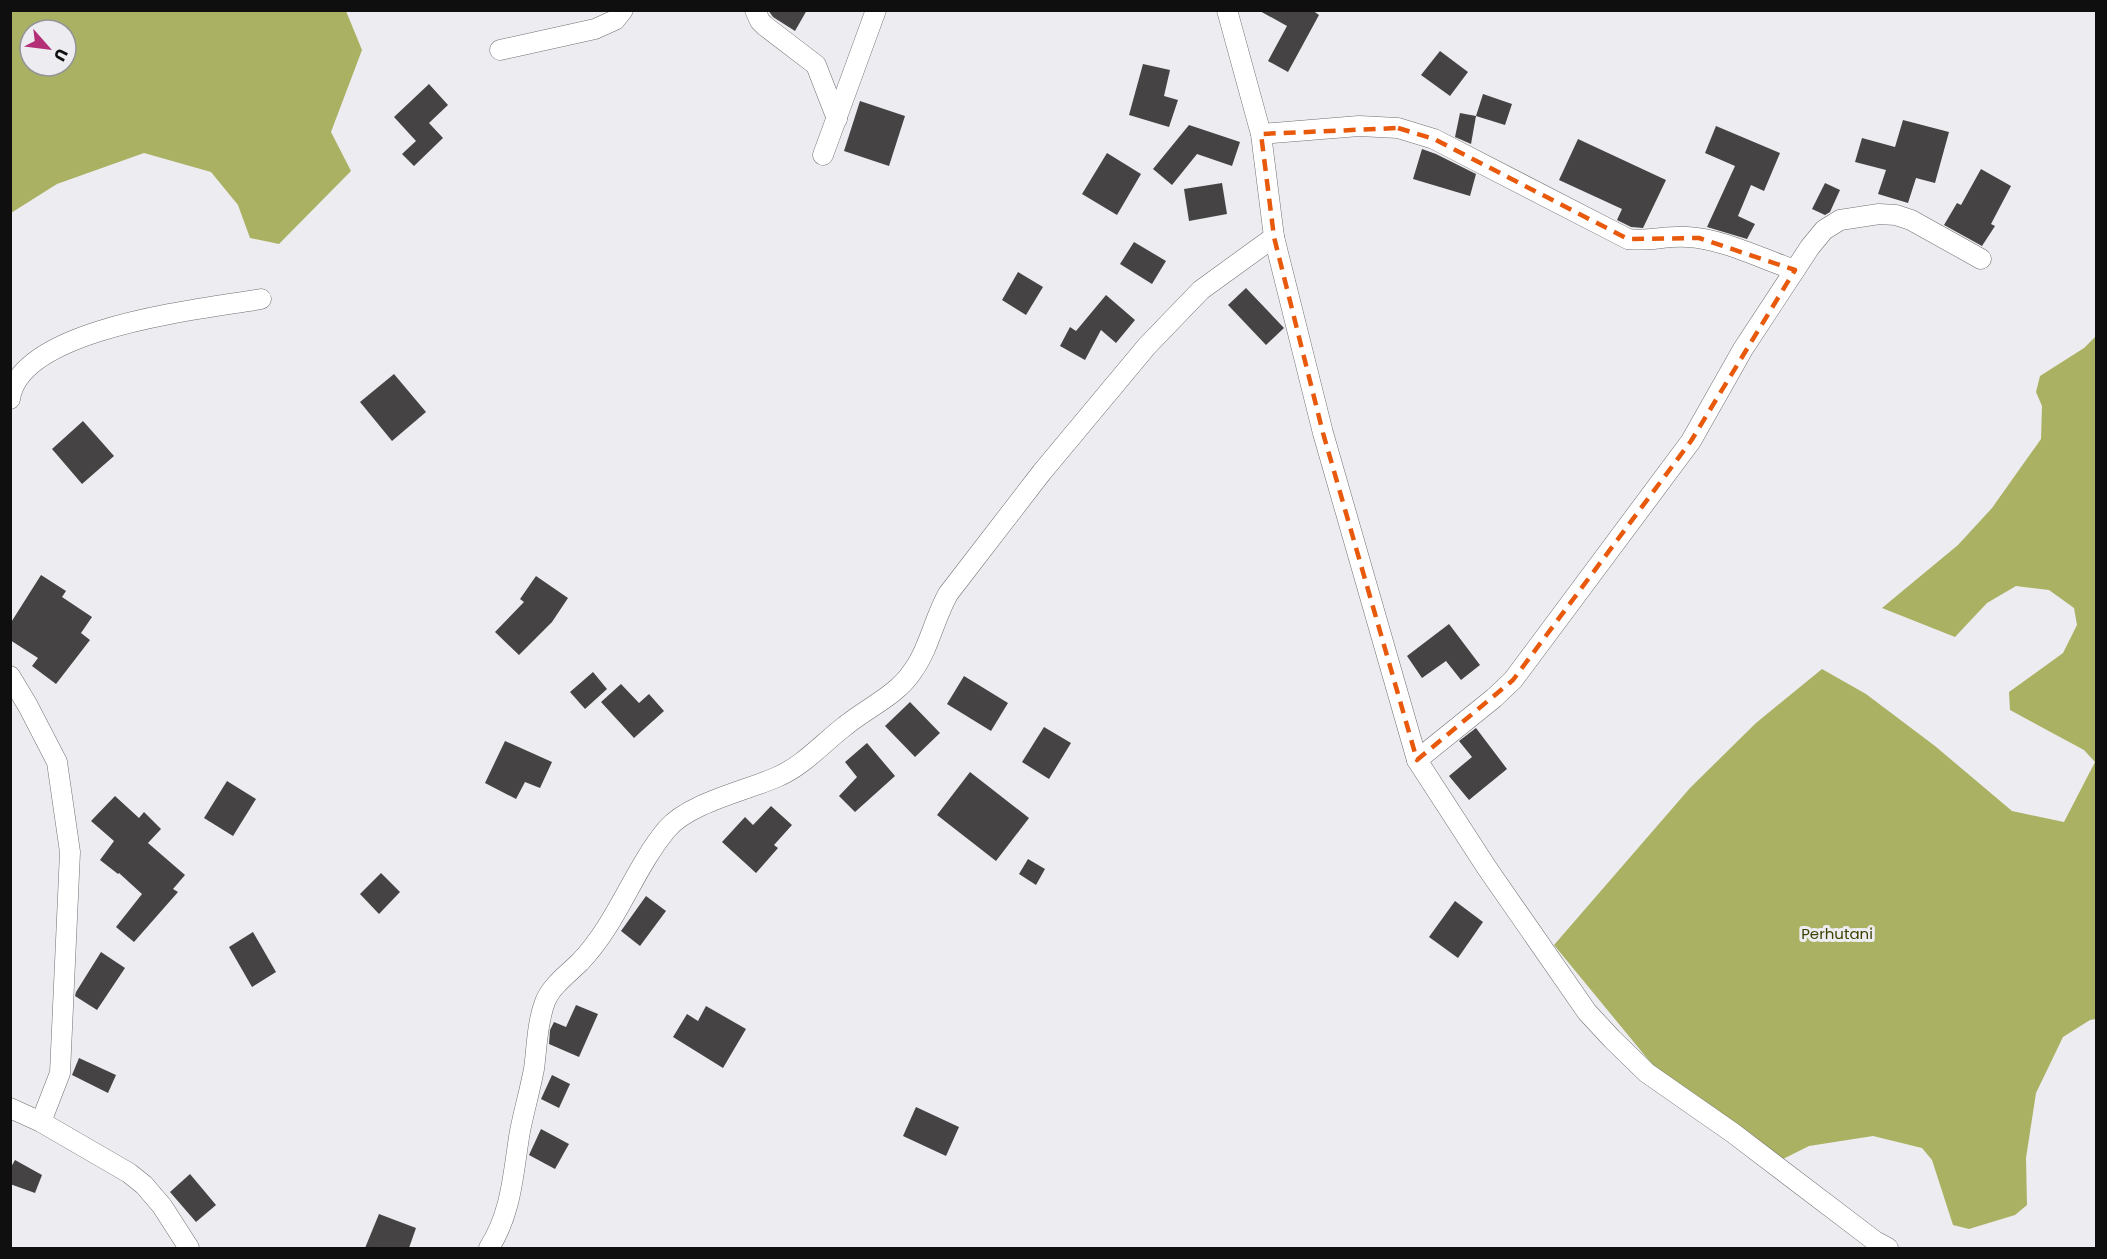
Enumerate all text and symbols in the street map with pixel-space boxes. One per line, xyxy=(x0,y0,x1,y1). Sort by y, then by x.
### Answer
north arrow xyxy=(18,18,78,78)
text: U xyxy=(48,44,74,65)
park label: Perhutani xyxy=(1801,923,1873,944)

